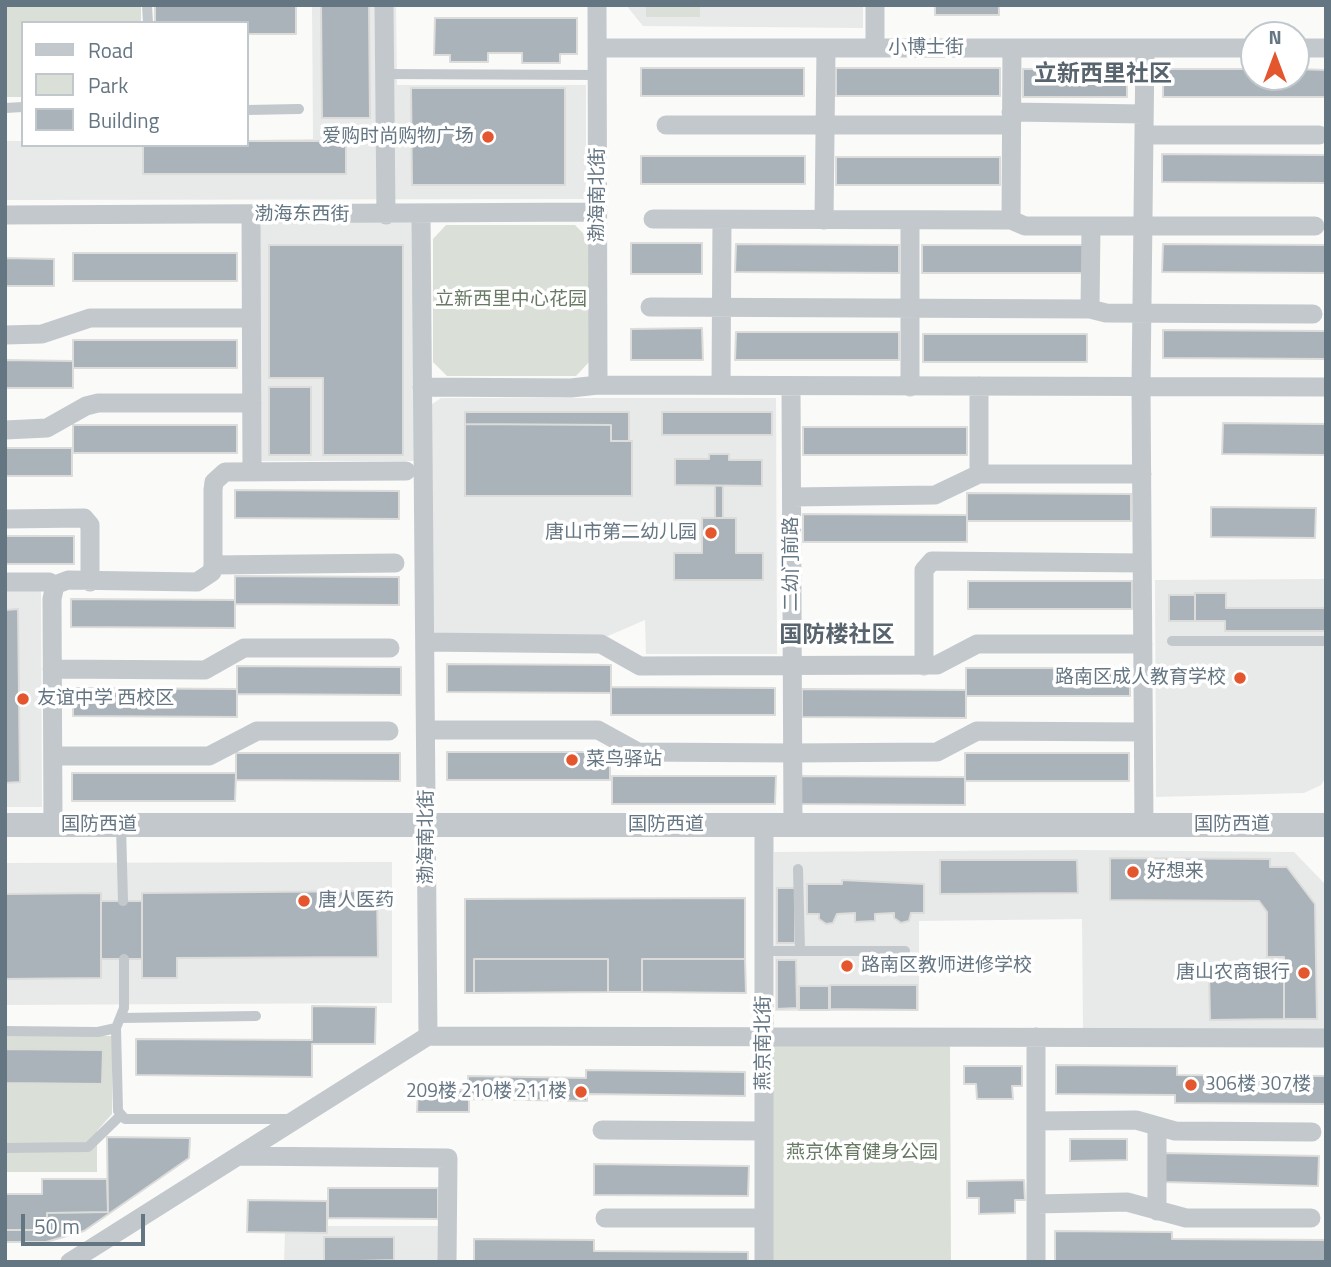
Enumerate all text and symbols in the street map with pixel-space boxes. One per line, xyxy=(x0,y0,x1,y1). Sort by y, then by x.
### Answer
legend xyxy=(21,21,248,147)
north arrow xyxy=(1240,21,1310,91)
text: N xyxy=(1268,22,1282,51)
text: Road xyxy=(88,34,133,66)
street label: 小博士街 xyxy=(888,37,964,59)
district label: 立新西里社区 xyxy=(1034,61,1172,89)
text: Park xyxy=(88,69,128,101)
text: Building xyxy=(88,104,159,136)
place label: 爱购时尚购物广场 xyxy=(322,126,474,148)
marker: 爱购时尚购物广场 xyxy=(480,129,496,145)
street label: 渤海南北街 xyxy=(587,148,609,242)
street label: 渤海东西街 xyxy=(255,204,349,226)
park label: 立新西里中心花园 xyxy=(435,289,587,311)
street label: 二幼门前路 xyxy=(781,517,803,611)
place label: 唐山市第二幼儿园 xyxy=(545,522,697,544)
marker: 唐山市第二幼儿园 xyxy=(703,525,719,541)
district label: 国防楼社区 xyxy=(780,622,894,650)
place label: 路南区成人教育学校 xyxy=(1055,667,1226,689)
marker: 路南区成人教育学校 xyxy=(1232,670,1248,686)
place label: 友谊中学 西校区 xyxy=(37,688,174,710)
marker: 友谊中学 西校区 xyxy=(15,691,31,707)
place label: 菜鸟驿站 xyxy=(586,749,662,771)
marker: 菜鸟驿站 xyxy=(564,752,580,768)
street label: 渤海南北街 xyxy=(416,790,438,884)
street label: 国防西道 xyxy=(61,814,137,836)
street label: 国防西道 xyxy=(628,814,704,836)
street label: 国防西道 xyxy=(1194,814,1270,836)
place label: 好想来 xyxy=(1147,861,1204,883)
marker: 好想来 xyxy=(1125,864,1141,880)
place label: 唐人医药 xyxy=(318,890,394,912)
marker: 唐人医药 xyxy=(296,893,312,909)
place label: 路南区教师进修学校 xyxy=(861,955,1032,977)
marker: 路南区教师进修学校 xyxy=(839,958,855,974)
place label: 唐山农商银行 xyxy=(1176,962,1290,984)
marker: 唐山农商银行 xyxy=(1296,965,1312,981)
street label: 燕京南北街 xyxy=(753,996,775,1090)
place label: 306楼 307楼 xyxy=(1205,1074,1311,1096)
marker: 306楼 307楼 xyxy=(1183,1077,1199,1093)
place label: 209楼 210楼 211楼 xyxy=(406,1081,567,1103)
marker: 209楼 210楼 211楼 xyxy=(573,1084,589,1100)
park label: 燕京体育健身公园 xyxy=(786,1142,938,1164)
scale bar xyxy=(24,1200,149,1244)
text: 50 m xyxy=(34,1210,80,1242)

